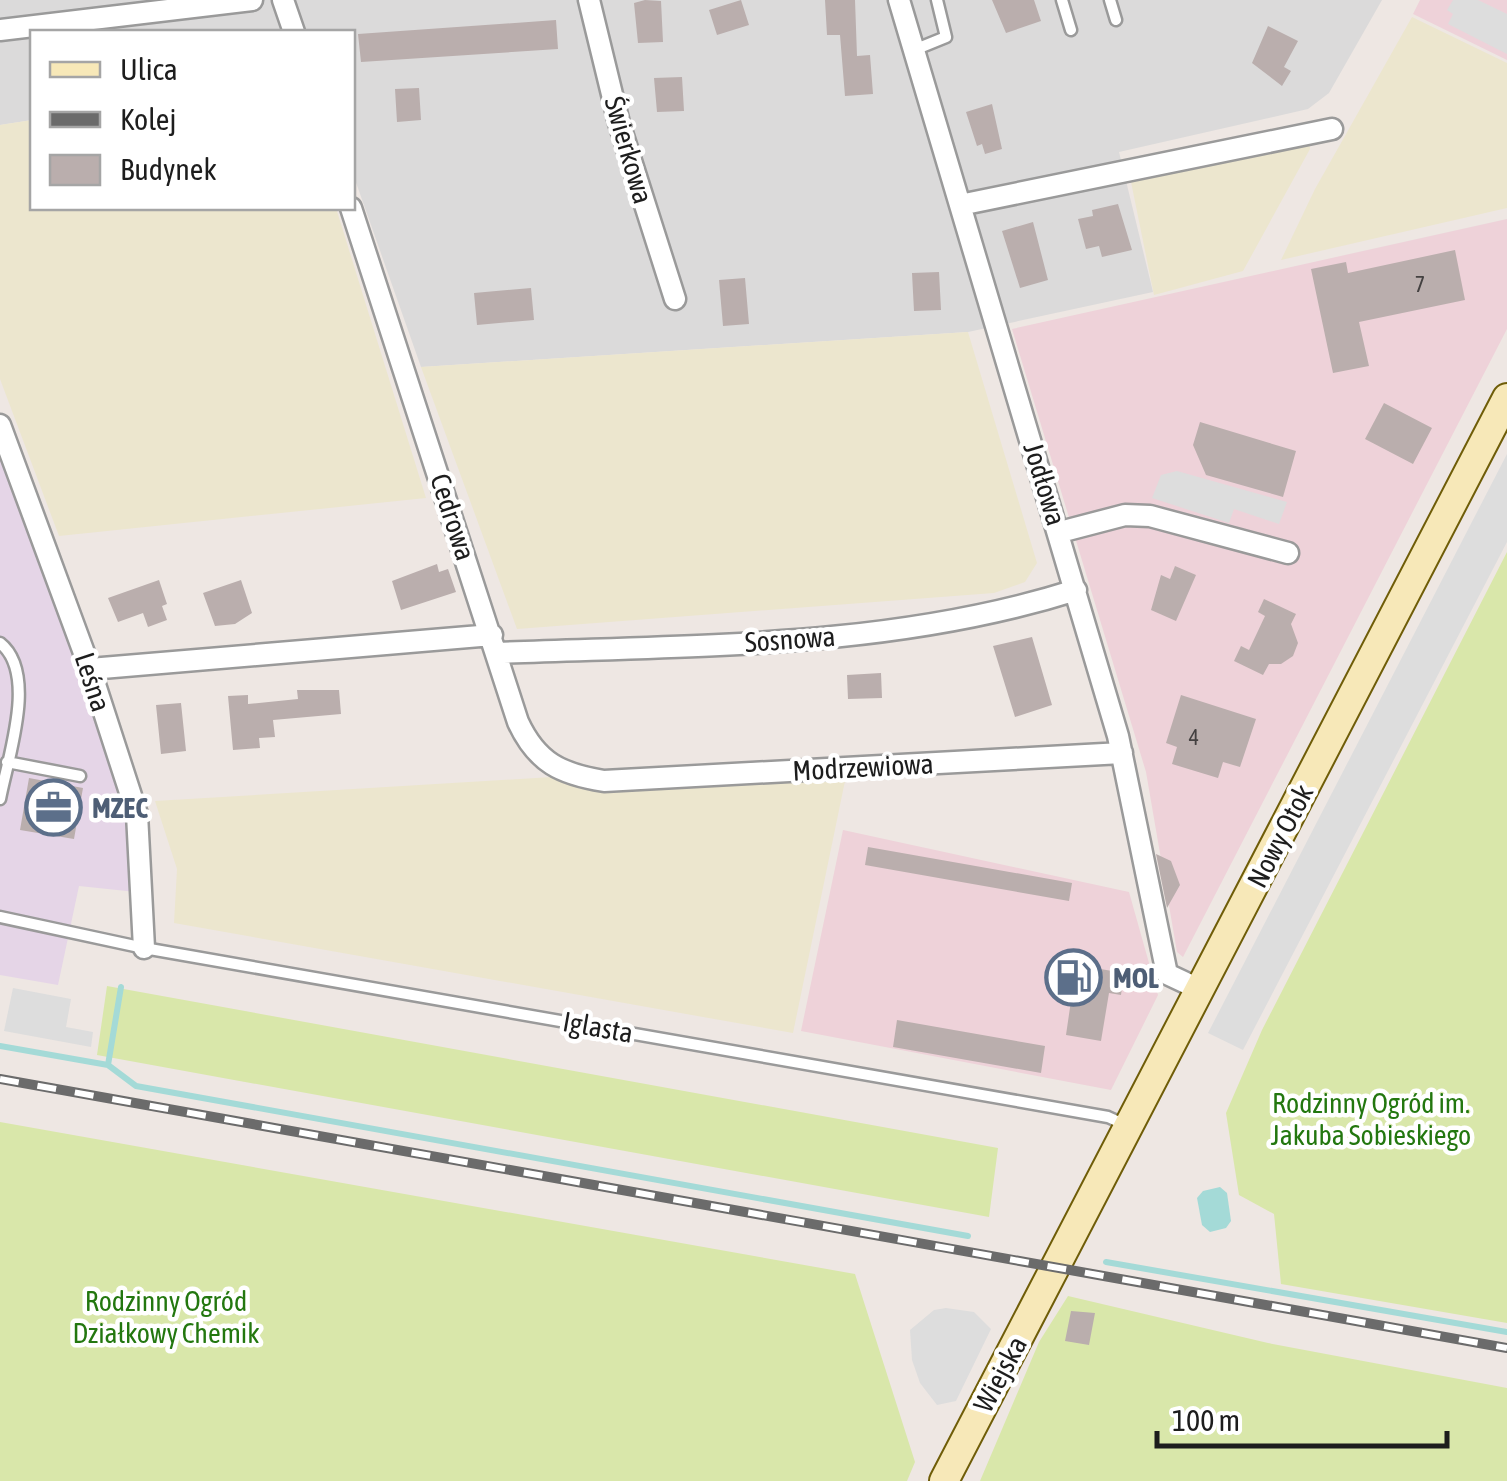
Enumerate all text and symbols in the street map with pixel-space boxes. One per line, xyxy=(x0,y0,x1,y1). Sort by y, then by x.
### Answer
legend xyxy=(30,30,355,210)
text: Ulica xyxy=(120,52,178,86)
street label: Świerkowa xyxy=(598,93,660,207)
text: Kolej xyxy=(120,102,176,136)
text: Budynek xyxy=(120,152,217,186)
house number: 7 xyxy=(1415,271,1425,297)
street label: Jodłowa xyxy=(1017,439,1073,529)
street label: Cedrowa xyxy=(424,470,482,564)
street label: Sosnowa xyxy=(744,620,836,658)
street label: Leśna xyxy=(69,649,117,715)
house number: 4 xyxy=(1189,724,1199,750)
street label: Modrzewiowa xyxy=(792,747,934,787)
office icon: MZEC xyxy=(23,778,83,838)
street label: Nowy Otok xyxy=(1241,779,1319,893)
place label: MZEC xyxy=(92,792,148,824)
fuel station icon: MOL xyxy=(1044,948,1104,1008)
place label: MOL xyxy=(1113,962,1159,994)
street label: Iglasta xyxy=(560,1005,636,1049)
park label: Rodzinny Ogród im. Jakuba Sobieskiego xyxy=(1271,1087,1471,1151)
park label: Rodzinny Ogród Działkowy Chemik xyxy=(72,1285,260,1349)
street label: Wiejska xyxy=(967,1331,1033,1417)
scale bar xyxy=(1157,1386,1447,1448)
text: 100 m xyxy=(1172,1403,1240,1437)

